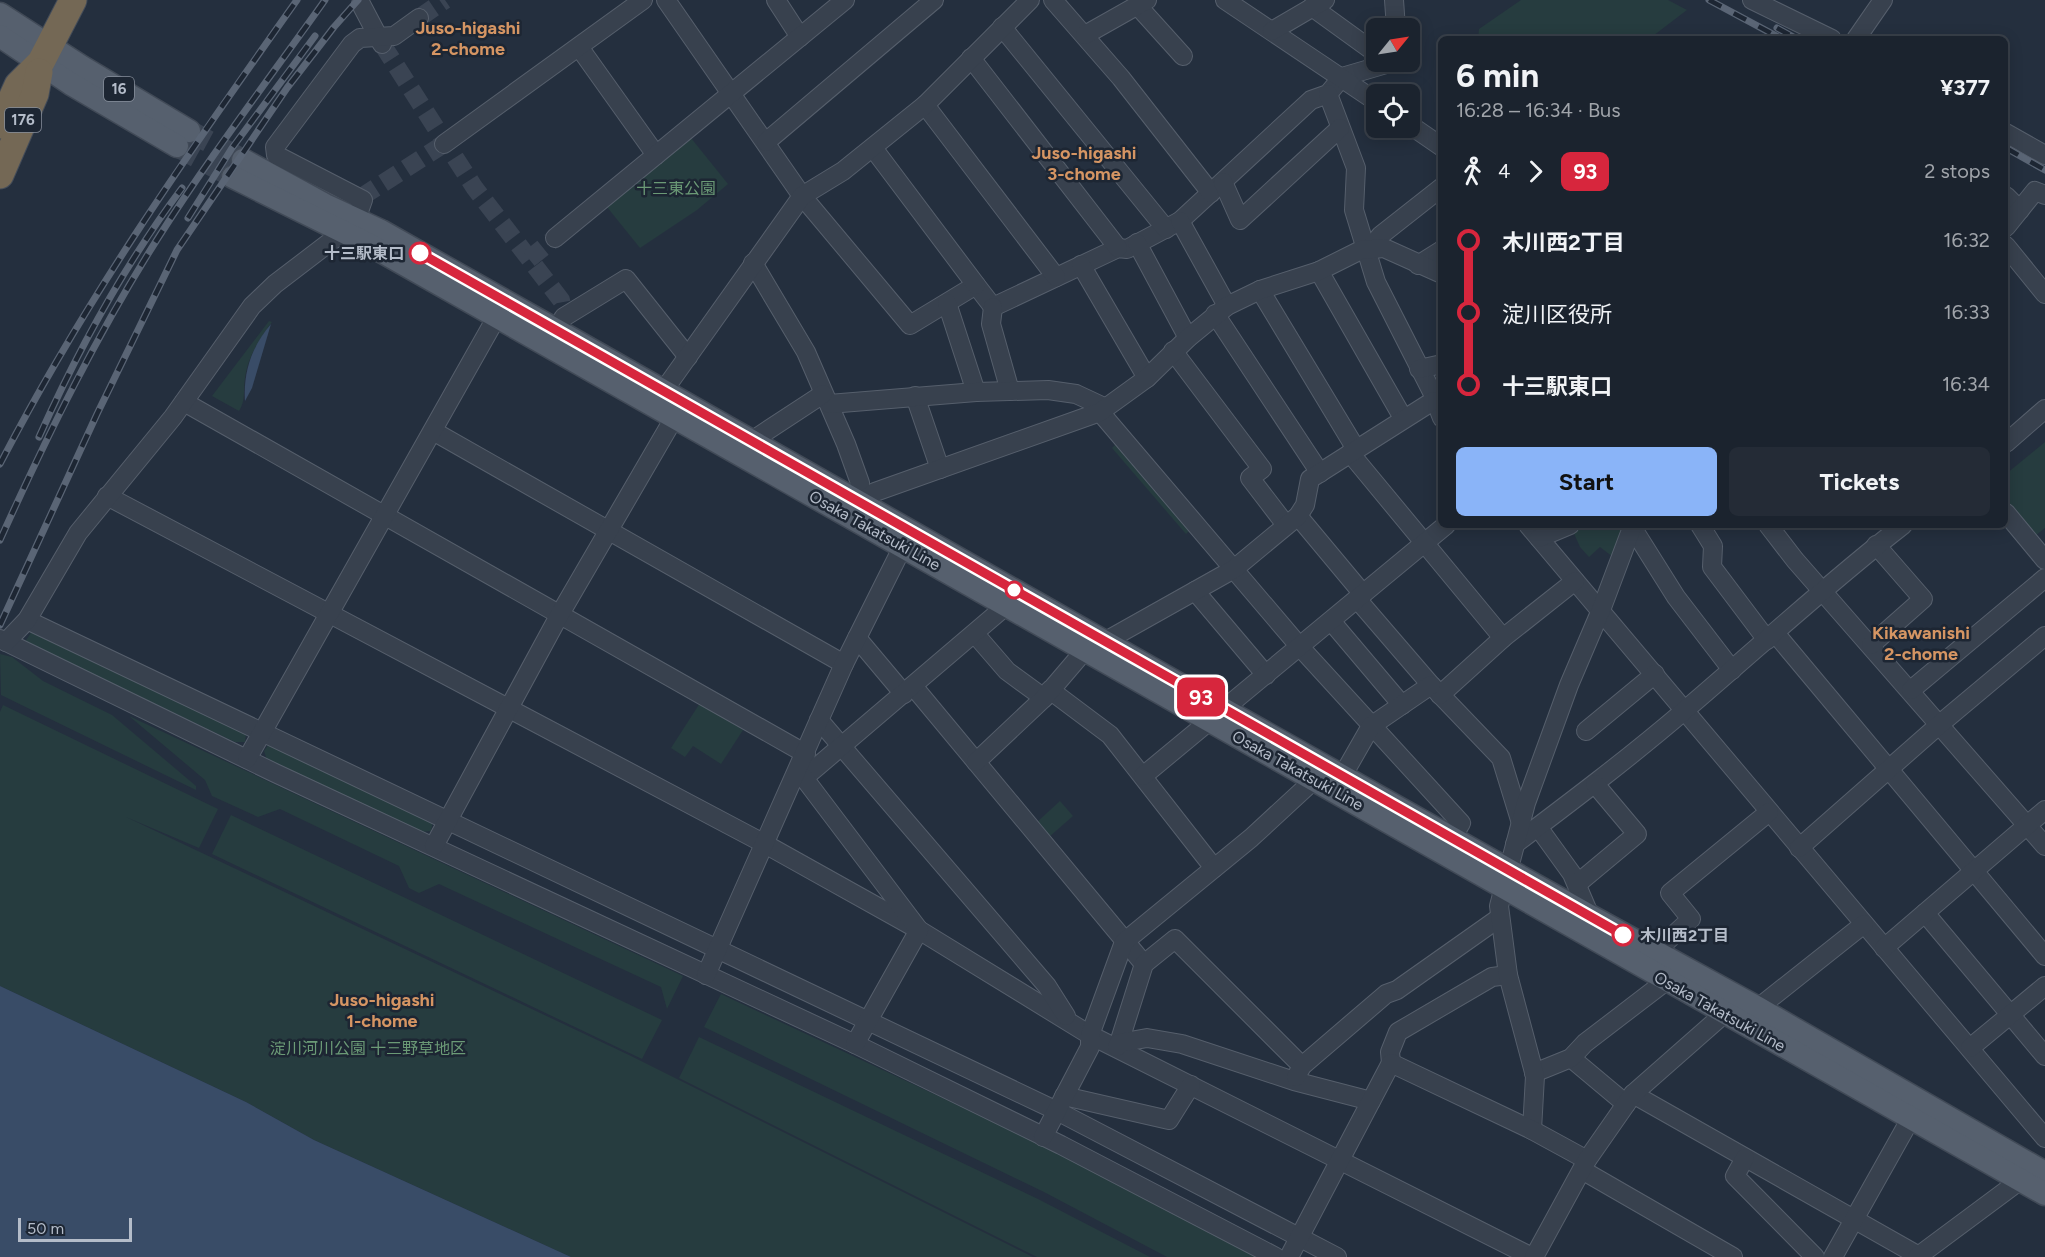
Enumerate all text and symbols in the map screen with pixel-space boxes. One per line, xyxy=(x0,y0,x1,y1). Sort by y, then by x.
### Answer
district label: Juso-higashi 2-chome xyxy=(415,17,521,60)
north arrow xyxy=(1366,18,1420,72)
map controls xyxy=(1366,18,1420,138)
text: 6 min xyxy=(1456,56,1539,95)
text: ¥377 xyxy=(1940,74,1990,101)
road number: 16 xyxy=(104,77,134,101)
button: locate xyxy=(1366,84,1420,138)
text: 16:28 – 16:34 · Bus xyxy=(1456,98,1621,122)
road number: 176 xyxy=(5,108,41,132)
district label: Juso-higashi 3-chome xyxy=(1031,142,1137,185)
icon: walk xyxy=(1456,155,1489,188)
icon: forward xyxy=(1519,155,1552,188)
text: 4 xyxy=(1498,159,1510,183)
text: 93 xyxy=(1573,159,1597,184)
text: 2 stops xyxy=(1924,159,1990,183)
park label: 十三東公園 xyxy=(636,179,716,198)
text: 16:32 xyxy=(1943,228,1990,252)
text: 木川西2丁目 xyxy=(1502,229,1625,256)
marker: 十三駅東口 xyxy=(409,242,431,264)
place label: 十三駅東口 xyxy=(324,244,404,263)
text: 16:33 xyxy=(1944,300,1990,324)
text: 淀川区役所 xyxy=(1502,301,1612,328)
text: 16:34 xyxy=(1942,372,1990,396)
text: 十三駅東口 xyxy=(1502,373,1612,400)
button: Start xyxy=(1456,447,1717,516)
button: Tickets xyxy=(1729,447,1990,516)
street label: Osaka Takatsuki Line xyxy=(806,486,944,575)
unlabelled marker xyxy=(1005,581,1023,599)
district label: Kikawanishi 2-chome xyxy=(1872,622,1970,665)
line badge: 93 xyxy=(1174,678,1228,716)
text: 93 xyxy=(1189,685,1213,710)
street label: Osaka Takatsuki Line xyxy=(1229,726,1367,815)
marker: 木川西2丁目 xyxy=(1612,924,1634,946)
place label: 木川西2丁目 xyxy=(1640,926,1729,945)
street label: Osaka Takatsuki Line xyxy=(1651,967,1789,1056)
district label: Juso-higashi 1-chome xyxy=(329,989,435,1032)
park label: 淀川河川公園 十三野草地区 xyxy=(270,1039,466,1058)
scale bar xyxy=(18,1215,132,1242)
text: 50 m xyxy=(27,1219,64,1238)

